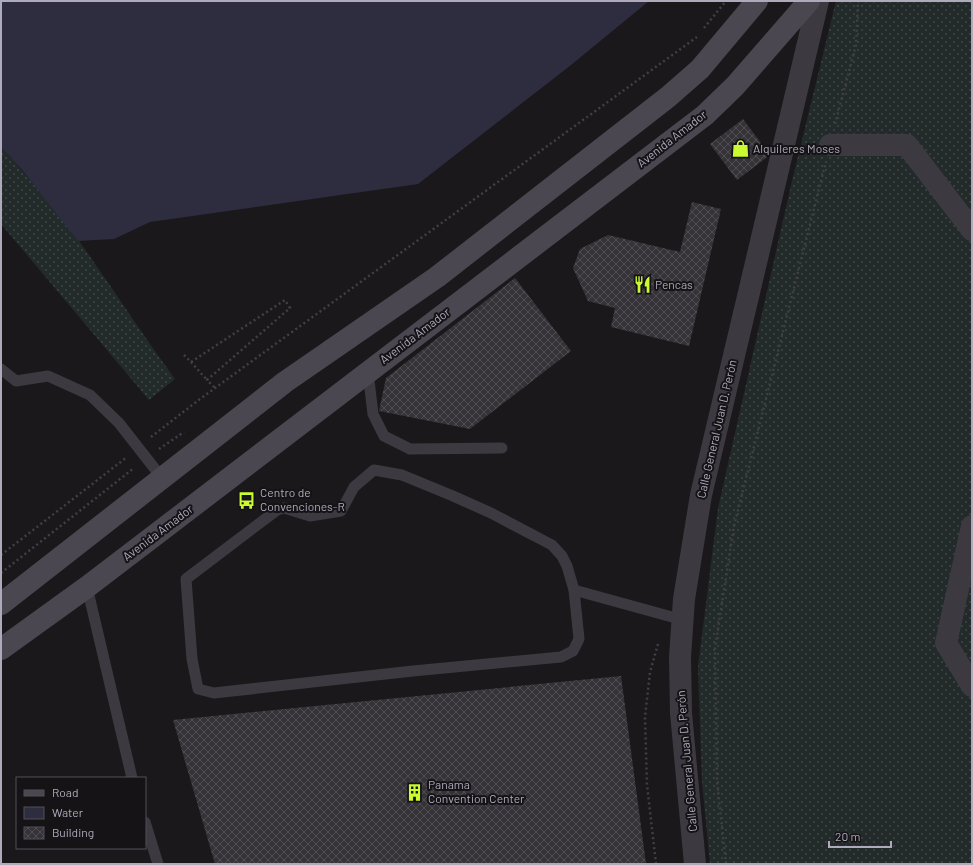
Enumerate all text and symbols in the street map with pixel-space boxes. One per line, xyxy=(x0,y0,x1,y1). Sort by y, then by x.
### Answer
street label: Avenida Amador xyxy=(634,106,709,170)
shop icon: Alquileres Moses xyxy=(730,139,750,159)
place label: Alquileres Moses xyxy=(753,141,840,155)
restaurant icon: Pencas xyxy=(632,275,652,295)
place label: Pencas xyxy=(655,277,693,291)
street label: Avenida Amador xyxy=(377,304,453,366)
street label: Calle General Juan D. Perón xyxy=(693,358,739,499)
place label: Centro de Convenciones-R xyxy=(260,485,345,513)
bus stop icon: Centro de Convenciones-R xyxy=(237,490,257,510)
street label: Avenida Amador xyxy=(120,501,196,563)
street label: Calle General Juan D. Perón xyxy=(673,690,699,832)
legend xyxy=(16,777,146,849)
place label: Panama Convention Center xyxy=(428,777,525,805)
building icon: Panama Convention Center xyxy=(405,782,425,802)
text: Road xyxy=(52,785,79,799)
text: Water xyxy=(52,805,84,819)
scale bar xyxy=(829,823,891,849)
text: Building xyxy=(52,825,94,839)
text: 20 m xyxy=(835,829,861,843)

